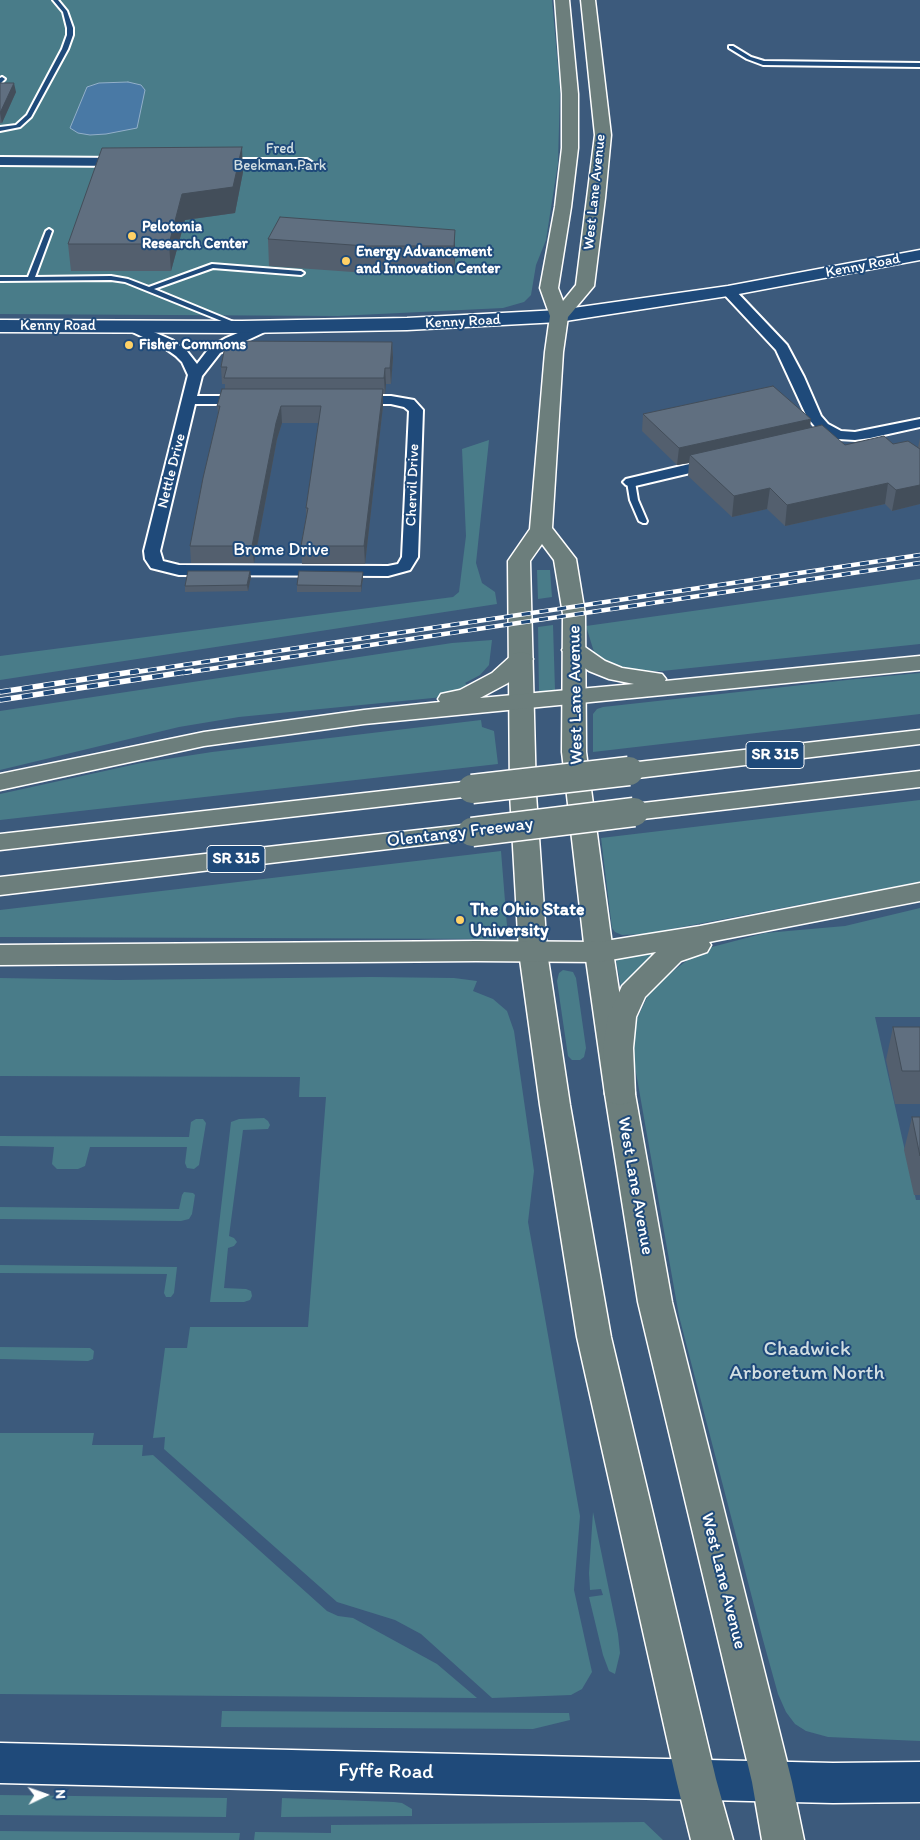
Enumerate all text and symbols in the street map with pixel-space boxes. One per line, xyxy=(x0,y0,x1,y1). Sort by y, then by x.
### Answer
street label: West Lane Avenue xyxy=(580,133,610,251)
park label: Fred Beekman Park xyxy=(234,140,326,175)
place label: Pelotonia Research Center xyxy=(142,218,248,253)
marker: Pelotonia Research Center xyxy=(126,230,138,242)
place label: Energy Advancement and Innovation Center xyxy=(356,243,500,278)
street label: Kenny Road xyxy=(824,250,902,282)
marker: Energy Advancement and Innovation Center xyxy=(340,255,352,267)
street label: Kenny Road xyxy=(425,311,501,333)
street label: Kenny Road xyxy=(20,317,96,335)
place label: Fisher Commons xyxy=(139,336,246,354)
marker: Fisher Commons xyxy=(123,339,135,351)
street label: Nettle Drive xyxy=(154,432,190,510)
street label: Chervil Drive xyxy=(403,443,423,527)
street label: Brome Drive xyxy=(233,539,329,561)
street label: West Lane Avenue xyxy=(564,625,588,765)
road number: SR 315 xyxy=(746,742,804,768)
street label: Olentangy Freeway xyxy=(386,813,534,853)
road number: SR 315 xyxy=(207,846,265,872)
place label: The Ohio State University xyxy=(470,899,584,942)
marker: The Ohio State University xyxy=(454,914,466,926)
street label: West Lane Avenue xyxy=(612,1115,658,1257)
park label: Chadwick Arboretum North xyxy=(729,1337,885,1387)
street label: West Lane Avenue xyxy=(696,1511,750,1651)
street label: Fyffe Road xyxy=(338,1759,434,1785)
north arrow xyxy=(20,1770,70,1820)
text: N xyxy=(52,1789,69,1799)

